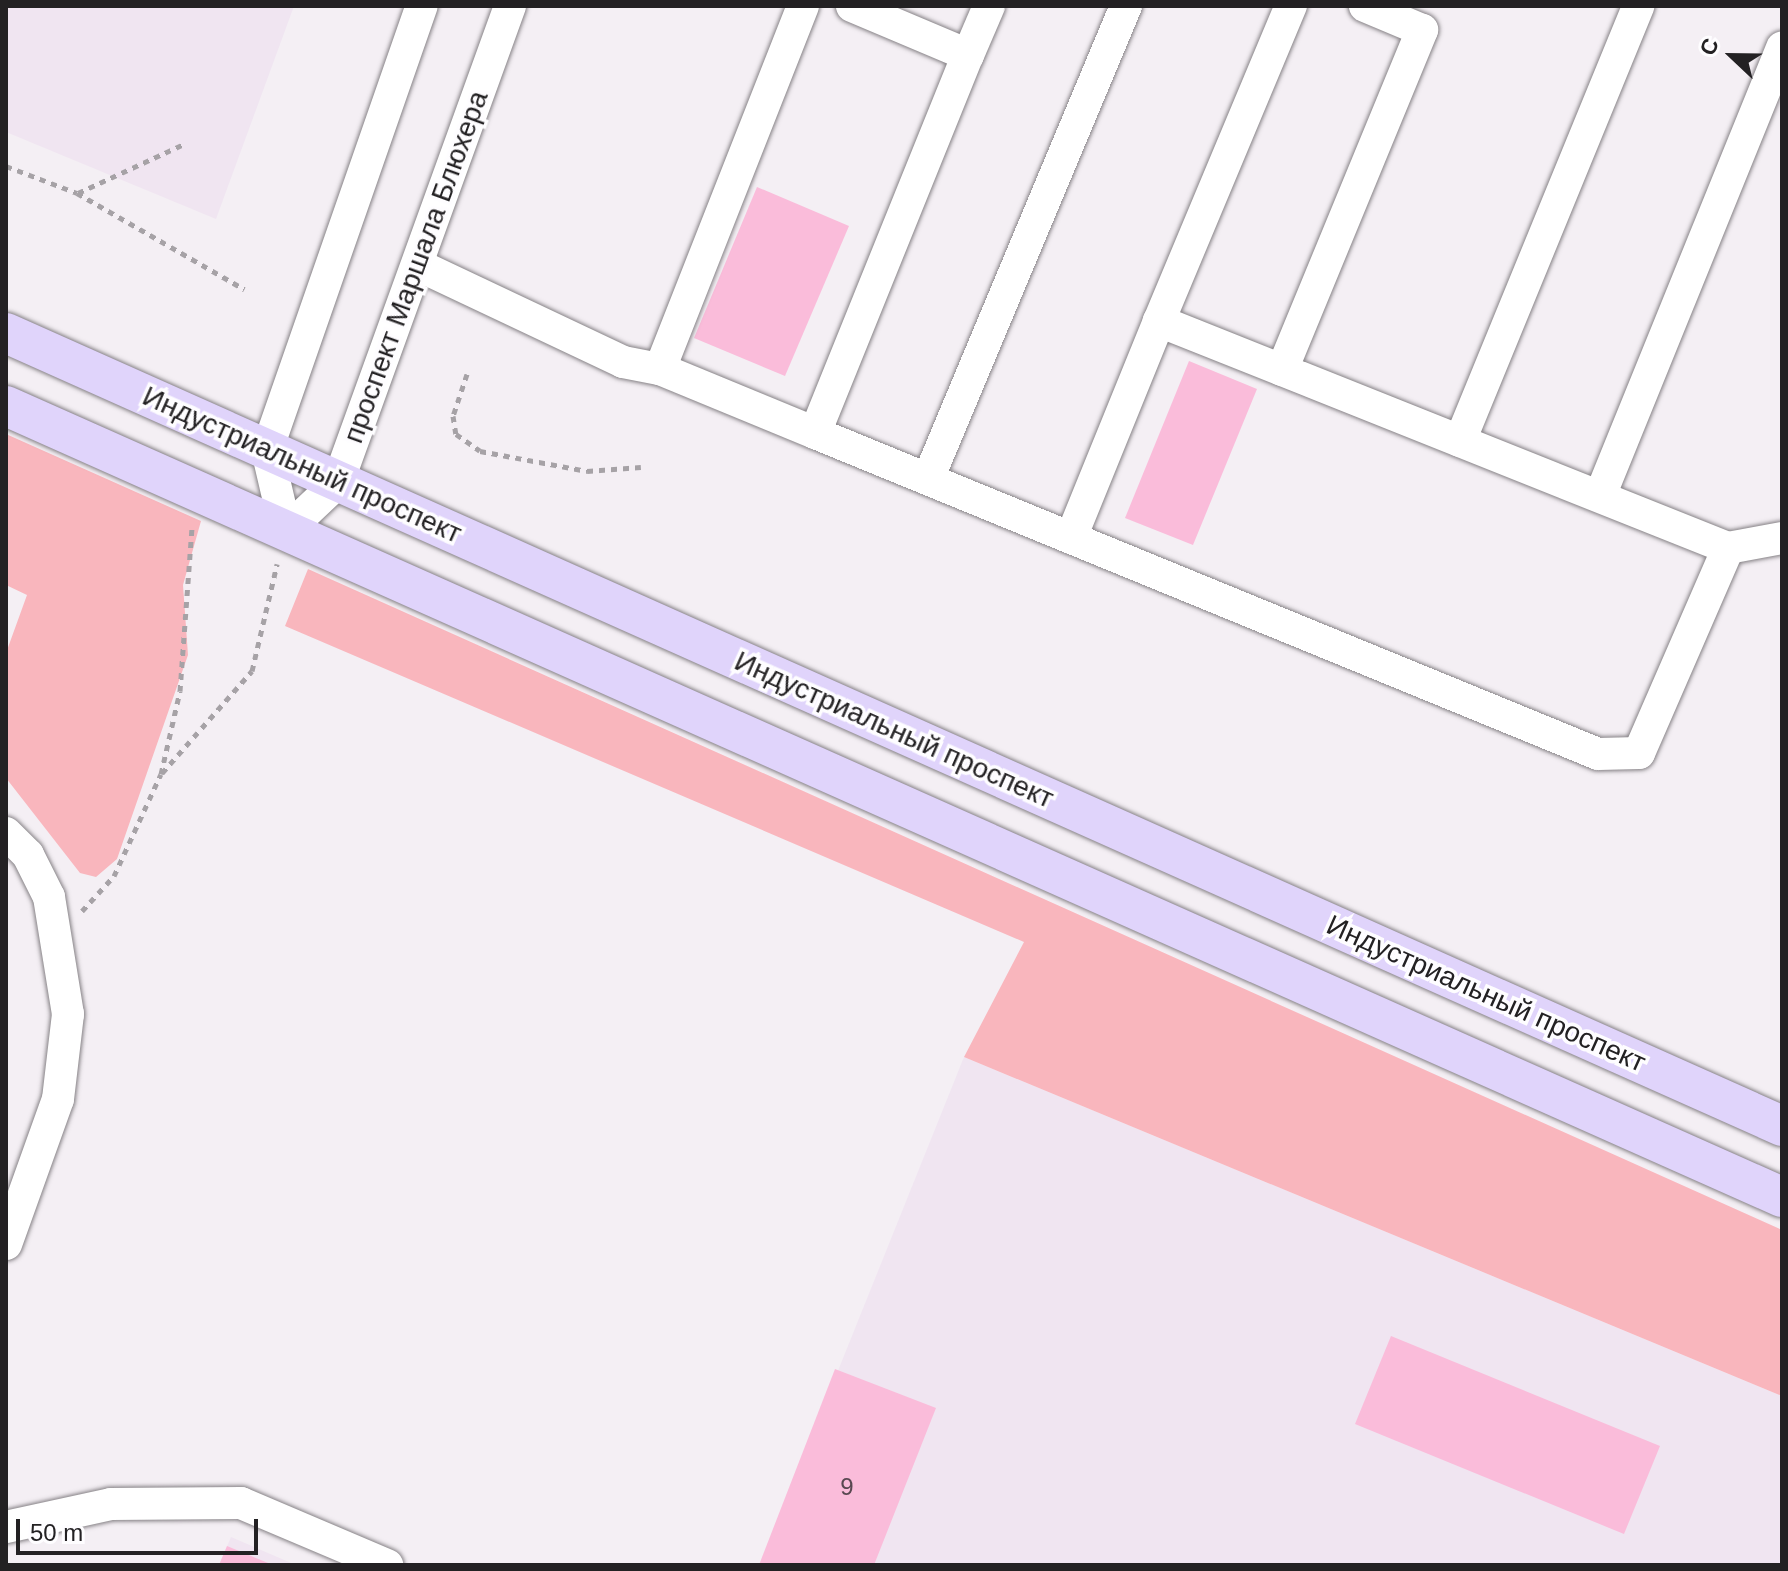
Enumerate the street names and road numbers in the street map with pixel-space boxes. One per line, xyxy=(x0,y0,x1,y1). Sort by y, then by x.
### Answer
street label: проспект Маршала Блюхера xyxy=(337,86,495,448)
street label: Индустриальный проспект xyxy=(137,379,467,551)
street label: Индустриальный проспект xyxy=(729,644,1059,816)
street label: Индустриальный проспект xyxy=(1321,908,1651,1080)

